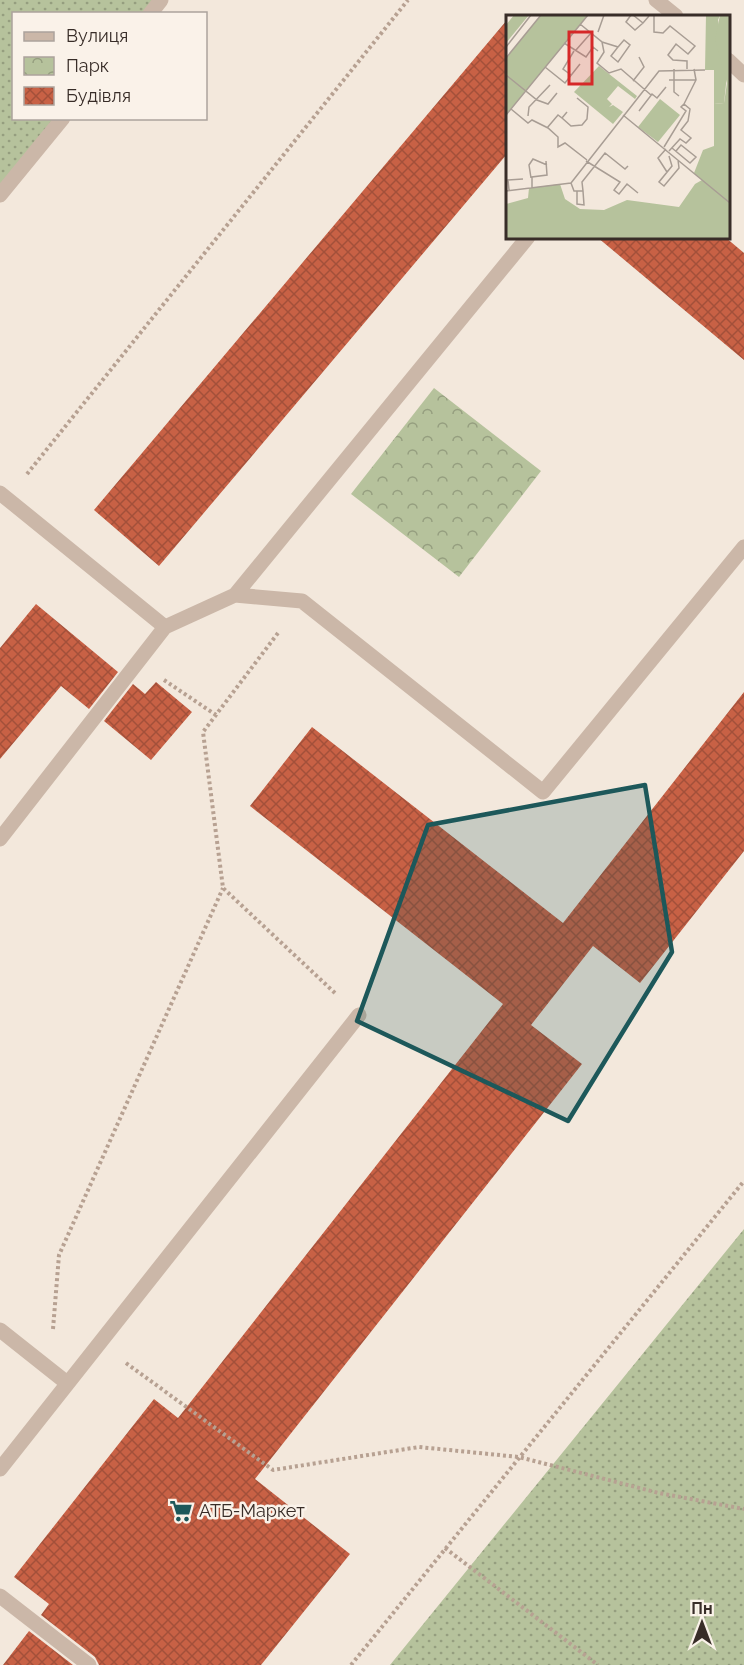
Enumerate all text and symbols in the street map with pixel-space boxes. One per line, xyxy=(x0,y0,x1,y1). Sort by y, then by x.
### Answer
legend xyxy=(12,12,207,120)
inset map xyxy=(506,15,729,238)
text: Вулиця xyxy=(66,25,128,46)
text: Парк xyxy=(66,55,109,76)
text: Будівля xyxy=(66,85,131,106)
supermarket icon: АТБ-Маркет xyxy=(168,1498,194,1524)
place label: АТБ-Маркет xyxy=(199,1500,305,1521)
north arrow xyxy=(672,1593,732,1653)
text: Пн xyxy=(691,1599,713,1618)

